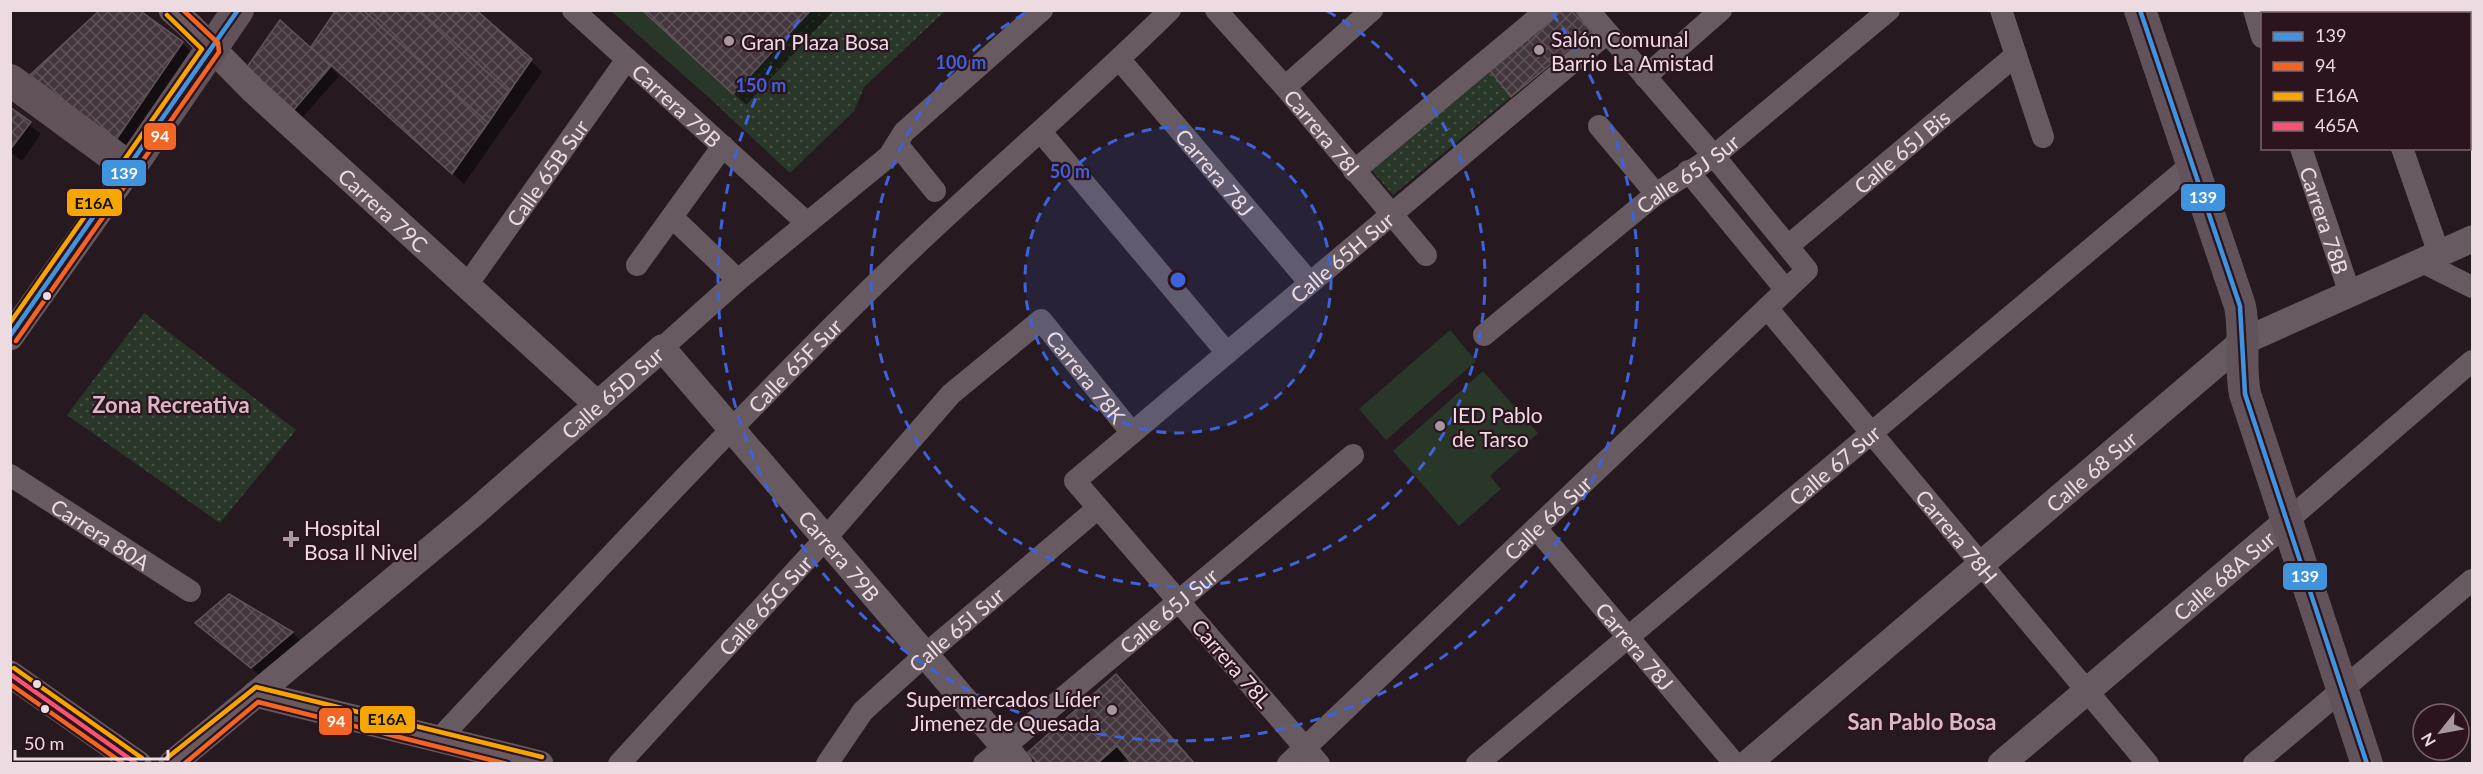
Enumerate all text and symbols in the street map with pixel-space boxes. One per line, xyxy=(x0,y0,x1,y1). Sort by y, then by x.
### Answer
legend xyxy=(2261,12,2471,150)
text: 139 xyxy=(2315,24,2346,46)
place label: Salón Comunal Barrio La Amistad xyxy=(1551,26,1714,75)
place label: Gran Plaza Bosa xyxy=(741,29,889,54)
marker: Gran Plaza Bosa xyxy=(722,34,736,48)
marker: Salón Comunal Barrio La Amistad xyxy=(1532,43,1546,57)
text: 100 m xyxy=(936,51,986,73)
text: 94 xyxy=(2315,54,2336,76)
street label: Carrera 79B xyxy=(628,58,727,152)
text: 150 m xyxy=(736,74,786,96)
street label: Carrera 78I xyxy=(1280,84,1366,180)
text: E16A xyxy=(2315,84,2359,106)
street label: Calle 65J Bis xyxy=(1849,104,1954,198)
street label: Calle 65B Sur xyxy=(500,114,593,231)
text: 465A xyxy=(2315,114,2359,136)
line badge: 94 xyxy=(143,122,177,151)
street label: Carrera 78J xyxy=(1171,123,1260,221)
text: 94 xyxy=(151,126,169,145)
street label: Calle 65J Sur xyxy=(1631,128,1744,218)
line badge: 139 xyxy=(101,159,147,187)
text: 50 m xyxy=(1050,160,1090,182)
street label: Carrera 79C xyxy=(334,162,434,256)
text: 139 xyxy=(110,163,138,182)
street label: Carrera 78B xyxy=(2296,163,2355,277)
line badge: 139 xyxy=(2180,183,2226,212)
text: 139 xyxy=(2189,187,2217,206)
line badge: E16A xyxy=(66,188,123,217)
text: E16A xyxy=(75,193,114,212)
street label: Calle 65H Sur xyxy=(1285,206,1398,307)
centre of rings xyxy=(1168,270,1188,290)
unlabelled marker xyxy=(41,290,53,302)
street label: Calle 65F Sur xyxy=(742,312,847,417)
street label: Carrera 78K xyxy=(1041,325,1131,428)
street label: Calle 65D Sur xyxy=(556,341,668,443)
district label: Zona Recreativa xyxy=(92,391,250,418)
place label: IED Pablo de Tarso xyxy=(1452,402,1543,451)
marker: IED Pablo de Tarso xyxy=(1433,419,1447,433)
street label: Calle 67 Sur xyxy=(1783,419,1885,510)
street label: Calle 68 Sur xyxy=(2041,425,2142,516)
street label: Calle 66 Sur xyxy=(1498,470,1596,565)
street label: Carrera 78H xyxy=(1911,484,2004,588)
street label: Carrera 80A xyxy=(47,493,155,575)
street label: Carrera 79B xyxy=(794,505,886,606)
place label: Hospital Bosa Il Nivel xyxy=(304,515,418,564)
street label: Calle 68A Sur xyxy=(2168,525,2279,625)
marker: Hospital Bosa Il Nivel xyxy=(282,530,300,548)
street label: Calle 65G Sur xyxy=(713,549,817,660)
street label: Calle 65J Sur xyxy=(1114,562,1222,658)
line badge: 139 xyxy=(2282,562,2328,591)
text: 139 xyxy=(2291,566,2319,585)
street label: Calle 65I Sur xyxy=(903,581,1009,676)
street label: Carrera 78J xyxy=(1591,597,1679,695)
street label: Carrera 78L xyxy=(1187,614,1277,712)
unlabelled marker xyxy=(31,678,43,690)
place label: Supermercados Líder Jimenez de Quesada xyxy=(906,686,1100,735)
north arrow xyxy=(2411,702,2471,762)
unlabelled marker xyxy=(39,703,51,715)
marker: Supermercados Líder Jimenez de Quesada xyxy=(1105,703,1119,717)
line badge: E16A xyxy=(359,705,416,734)
line badge: 94 xyxy=(318,707,353,736)
district label: San Pablo Bosa xyxy=(1847,708,1997,735)
text: E16A xyxy=(368,709,407,728)
text: 94 xyxy=(327,711,345,730)
scale bar xyxy=(15,723,168,761)
text: N xyxy=(2416,730,2439,750)
text: 50 m xyxy=(24,732,64,754)

